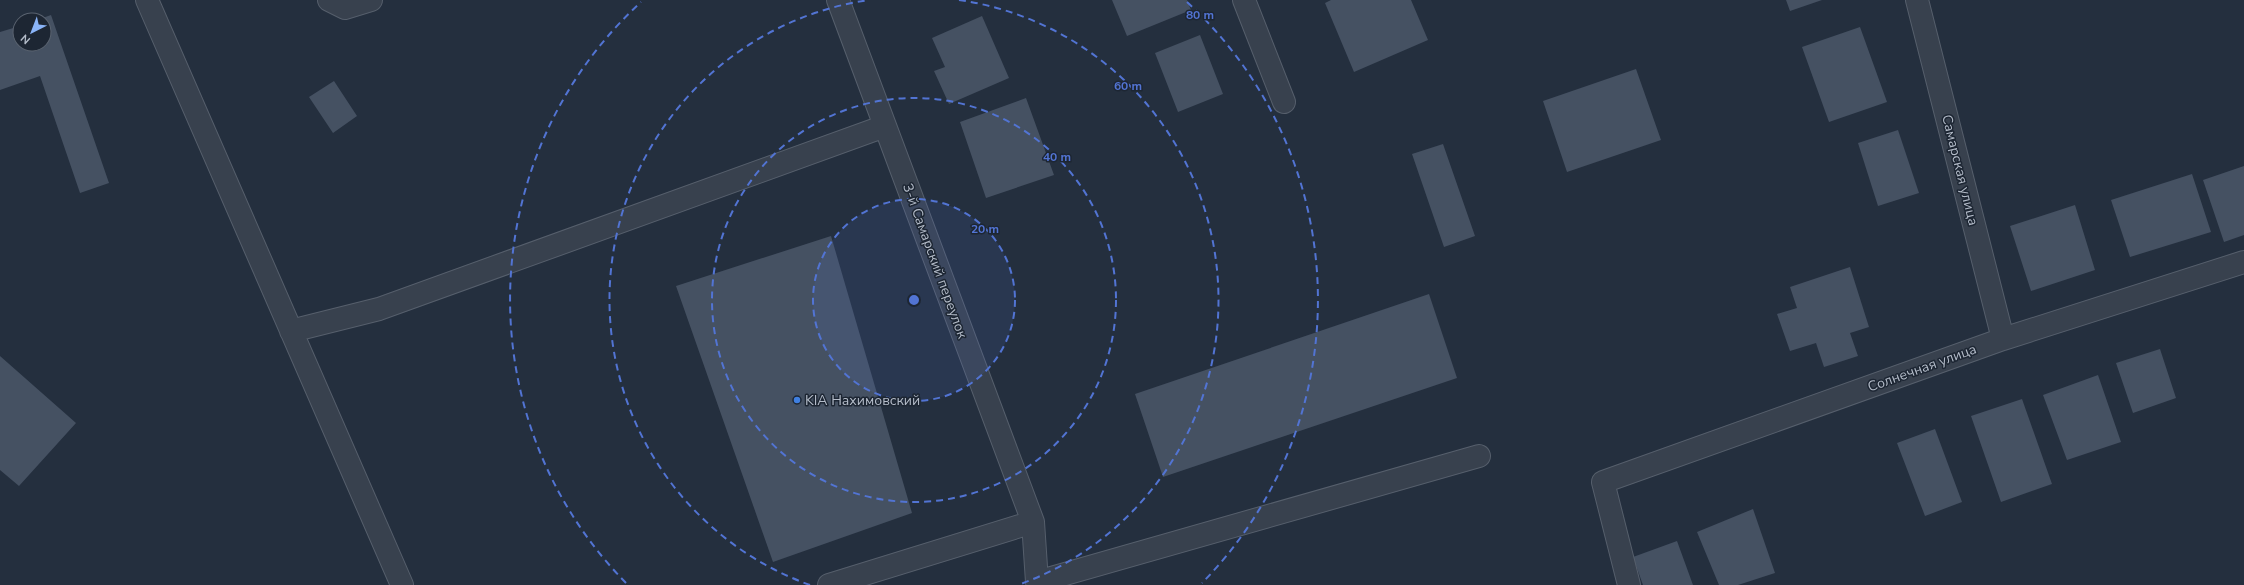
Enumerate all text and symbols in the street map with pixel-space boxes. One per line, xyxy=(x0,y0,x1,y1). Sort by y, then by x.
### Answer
text: 80 m xyxy=(1186,7,1214,23)
north arrow xyxy=(12,12,52,52)
text: N xyxy=(18,31,34,47)
text: 60 m xyxy=(1114,78,1142,94)
street label: Самарская улица xyxy=(1937,113,1983,227)
text: 40 m xyxy=(1043,149,1071,165)
street label: 3-й Самарский переулок xyxy=(898,181,972,342)
text: 20 m xyxy=(971,221,999,237)
centre of rings xyxy=(907,293,921,307)
street label: Солнечная улица xyxy=(1865,339,1979,397)
place label: KIA Нахимовский xyxy=(805,391,920,410)
marker: KIA Нахимовский xyxy=(792,395,802,405)

